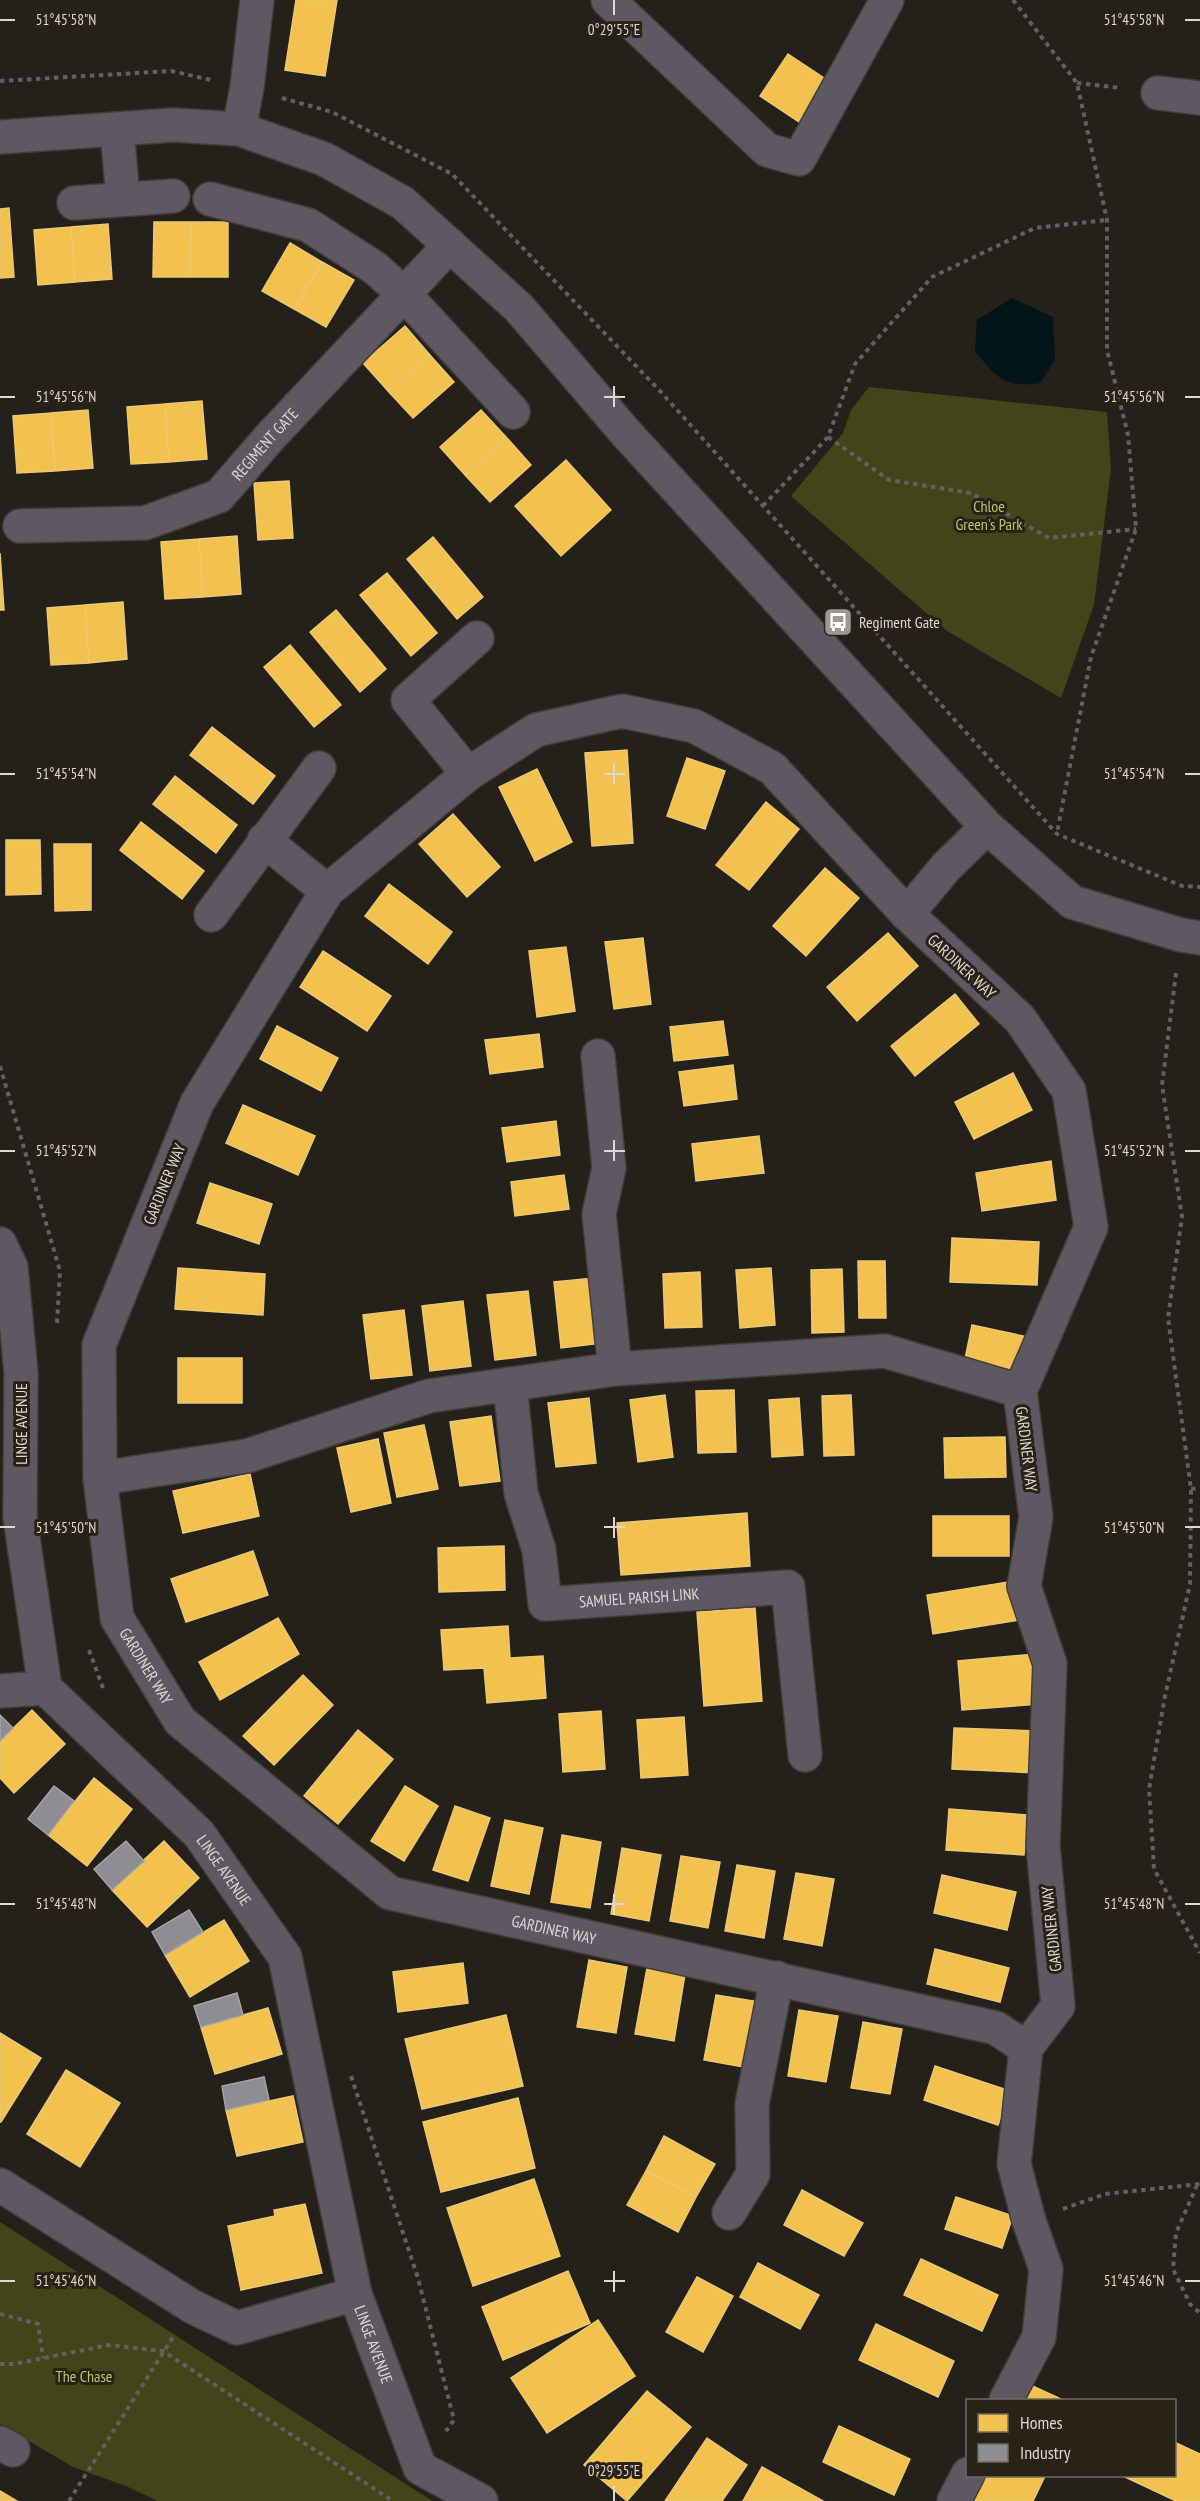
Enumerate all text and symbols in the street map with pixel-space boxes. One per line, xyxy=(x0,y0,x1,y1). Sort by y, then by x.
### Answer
text: 51°45'58"N xyxy=(36,10,96,29)
text: 51°45'58"N xyxy=(1104,10,1164,29)
text: 0°29'55"E xyxy=(588,20,640,39)
text: 51°45'56"N xyxy=(36,387,96,406)
text: 51°45'56"N xyxy=(1104,387,1164,406)
street label: REGIMENT GATE xyxy=(227,403,302,484)
park label: Chloe Green's Park xyxy=(955,496,1023,534)
bus stop icon: Regiment Gate xyxy=(822,606,854,638)
place label: Regiment Gate xyxy=(859,612,940,632)
text: 51°45'54"N xyxy=(36,764,96,783)
text: 51°45'54"N xyxy=(1104,764,1164,783)
street label: GARDINER WAY xyxy=(924,929,1001,1003)
street label: GARDINER WAY xyxy=(139,1140,190,1228)
text: 51°45'52"N xyxy=(36,1141,96,1160)
text: 51°45'52"N xyxy=(1104,1141,1164,1160)
street label: LINGE AVENUE xyxy=(11,1383,31,1465)
street label: GARDINER WAY xyxy=(1012,1405,1042,1494)
text: 51°45'50"N xyxy=(36,1518,96,1537)
text: 51°45'50"N xyxy=(1104,1518,1164,1537)
street label: SAMUEL PARISH LINK xyxy=(578,1583,700,1612)
street label: GARDINER WAY xyxy=(115,1624,178,1708)
street label: LINGE AVENUE xyxy=(193,1831,256,1909)
street label: GARDINER WAY xyxy=(1036,1885,1065,1973)
text: 51°45'48"N xyxy=(36,1894,96,1913)
text: 51°45'48"N xyxy=(1104,1894,1164,1913)
street label: GARDINER WAY xyxy=(510,1910,599,1949)
text: 51°45'46"N xyxy=(36,2271,96,2290)
text: 51°45'46"N xyxy=(1104,2271,1164,2290)
street label: LINGE AVENUE xyxy=(350,2303,398,2386)
park label: The Chase xyxy=(56,2366,112,2386)
legend xyxy=(966,2399,1176,2477)
text: Homes xyxy=(1020,2411,1063,2434)
text: Industry xyxy=(1020,2441,1071,2464)
text: 0°29'55"E xyxy=(588,2461,640,2480)

